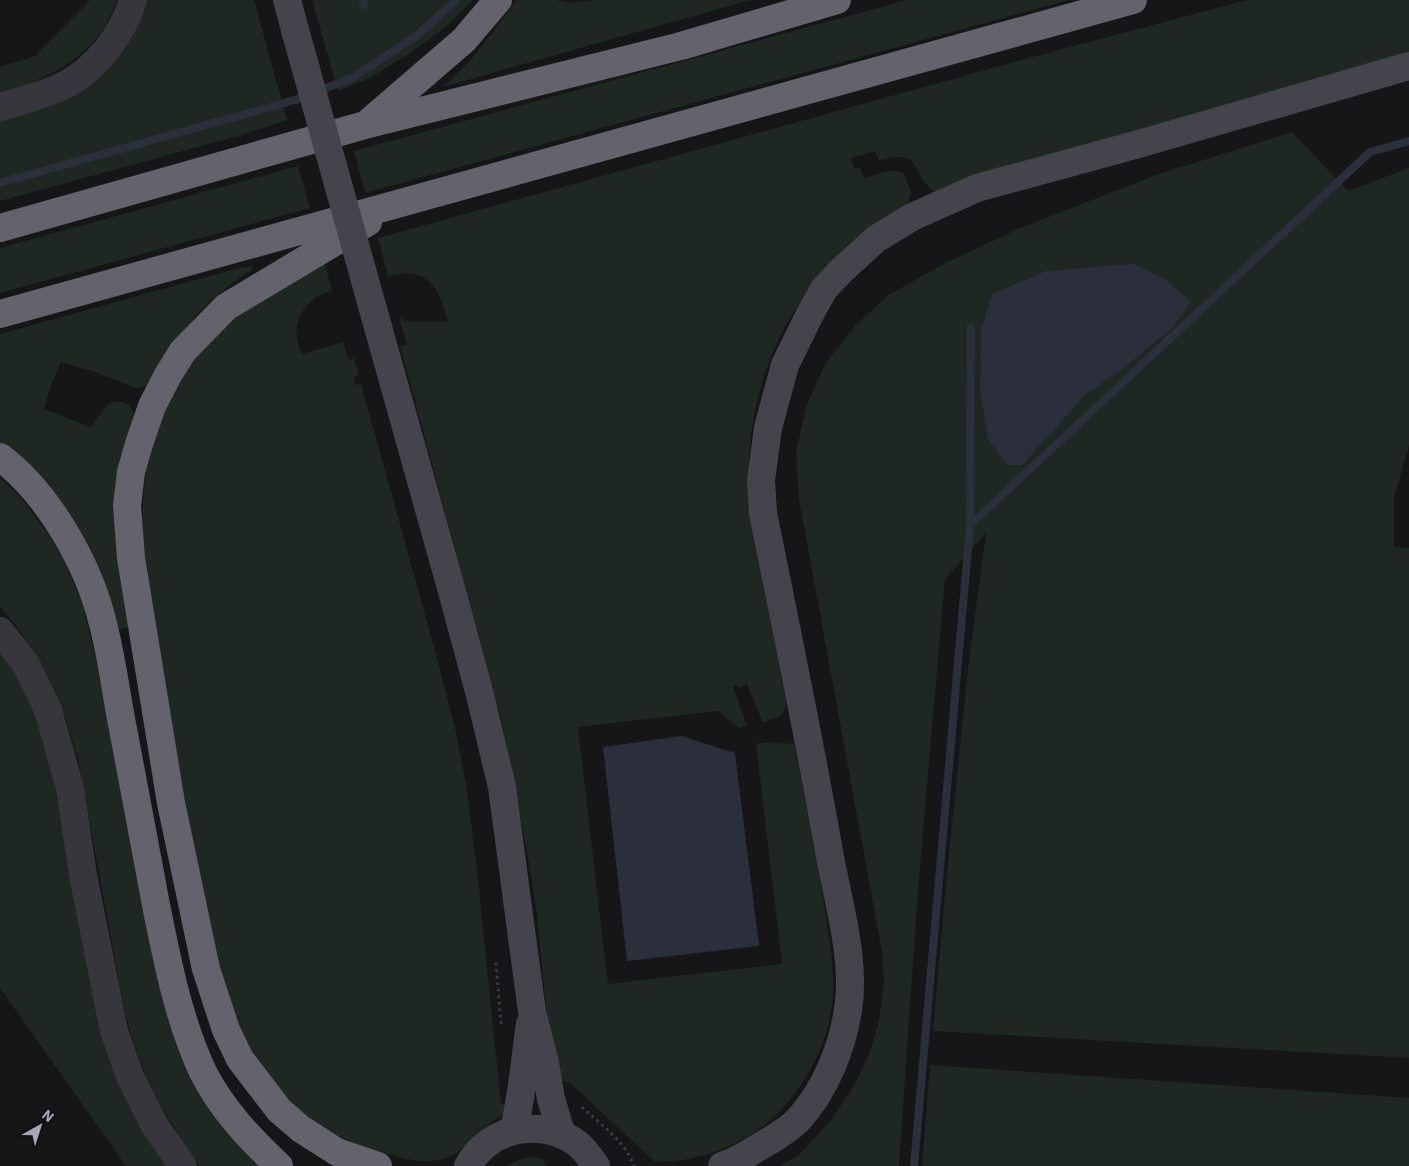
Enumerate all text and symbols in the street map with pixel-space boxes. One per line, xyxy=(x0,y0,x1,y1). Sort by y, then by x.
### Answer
north arrow xyxy=(15,1101,65,1151)
text: N xyxy=(39,1106,58,1126)

